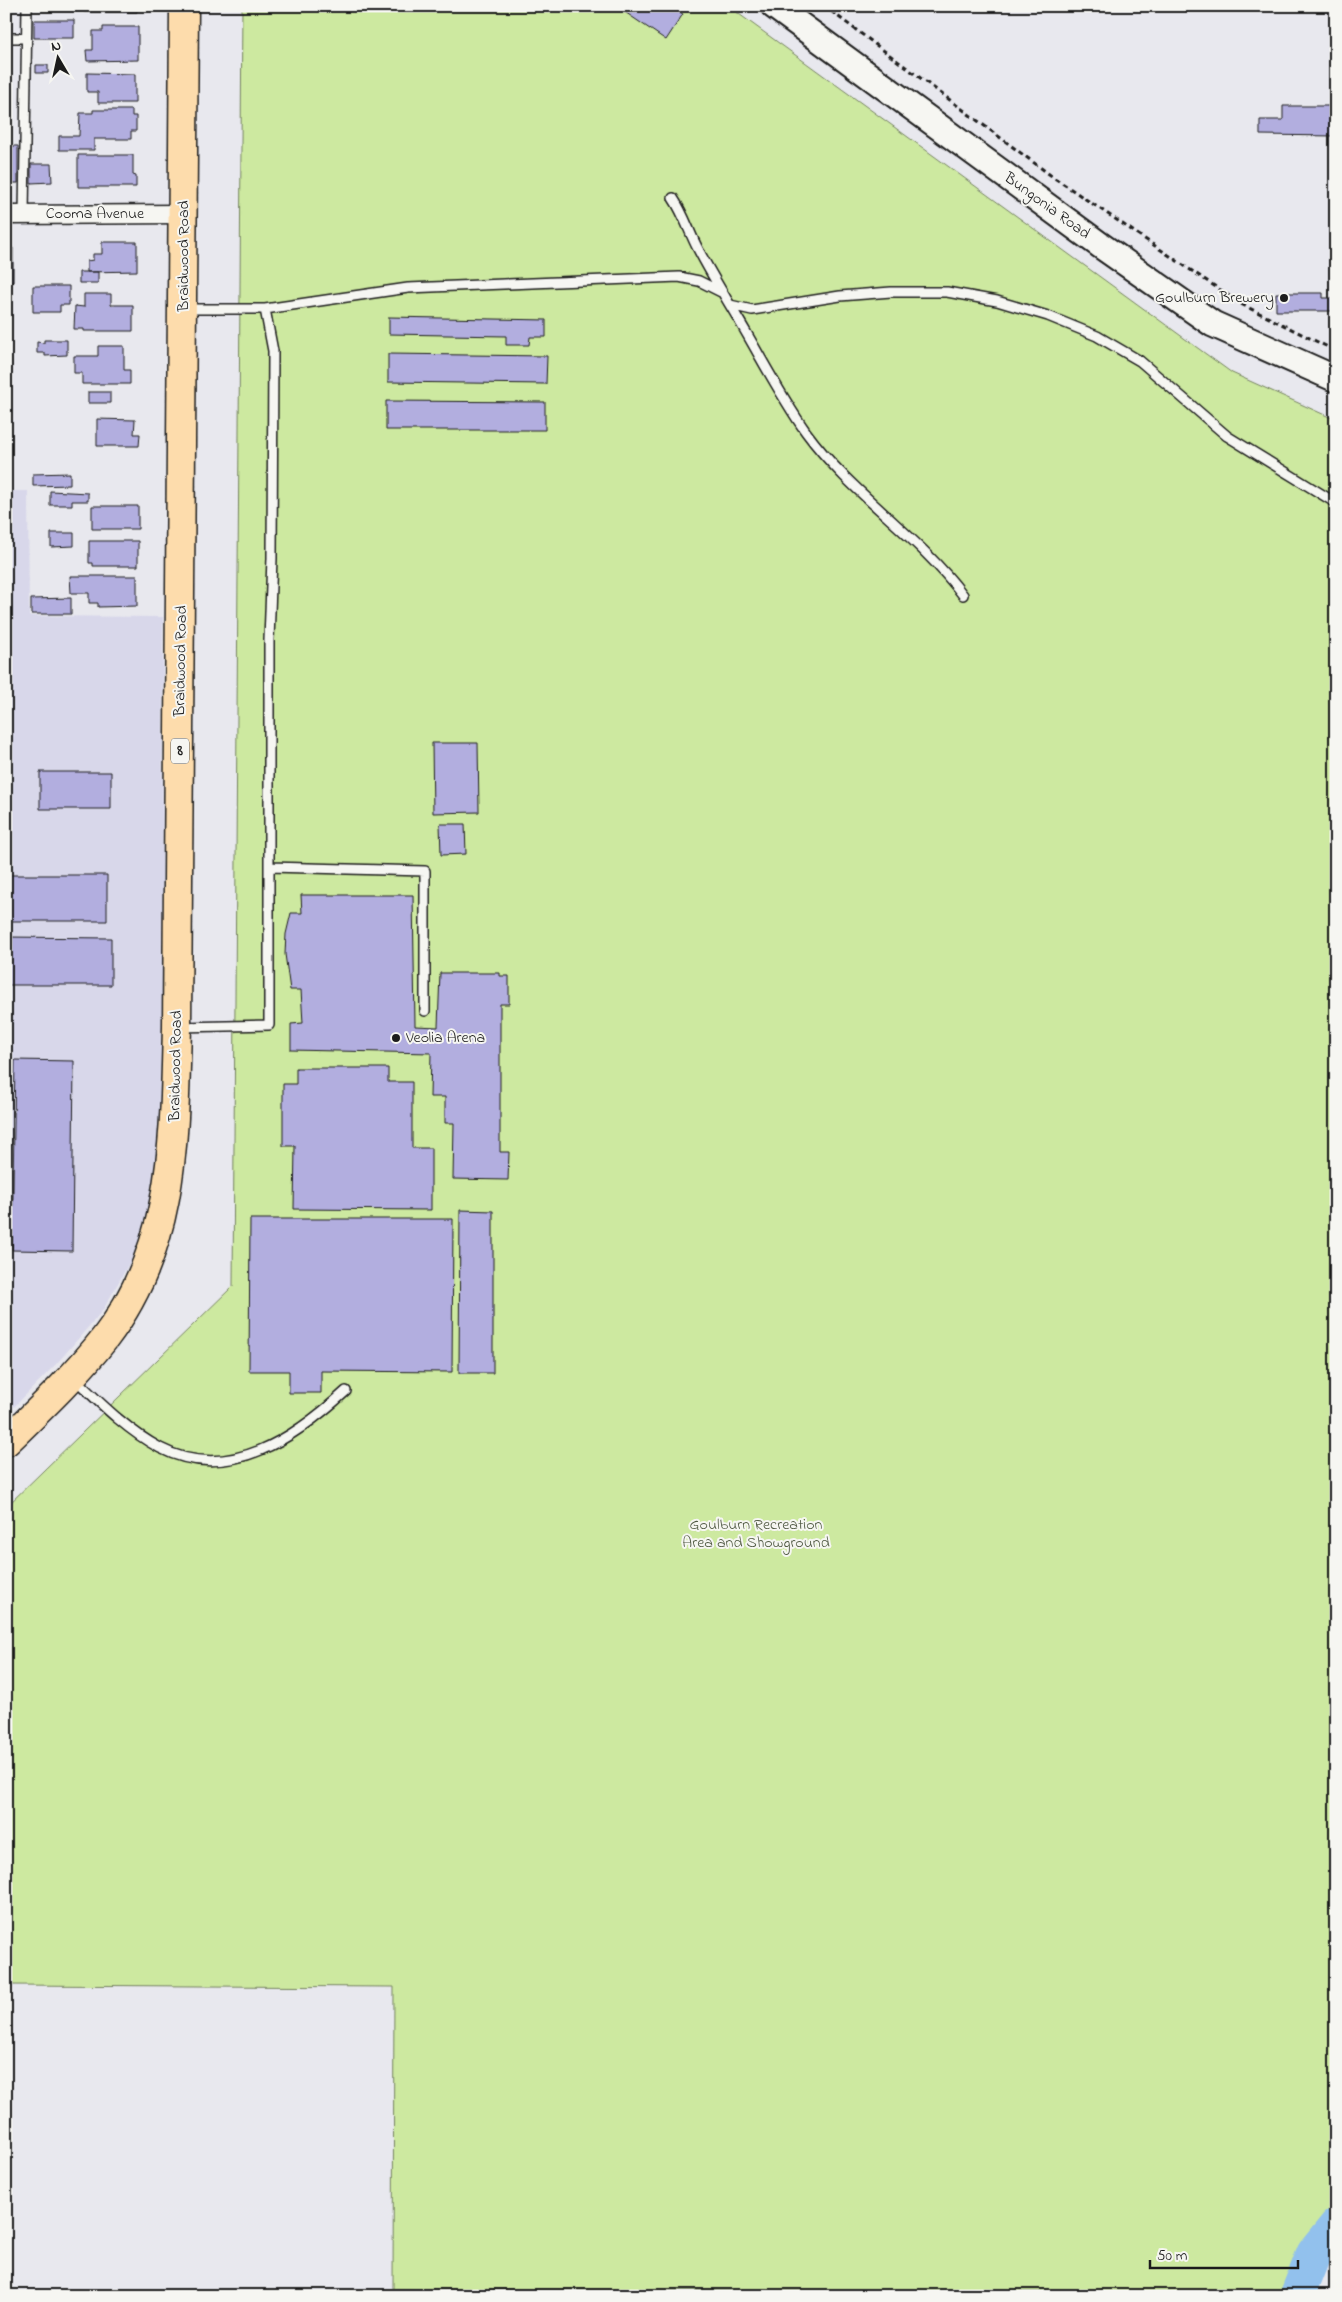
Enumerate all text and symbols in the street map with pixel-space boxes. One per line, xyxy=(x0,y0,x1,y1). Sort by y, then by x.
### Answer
north arrow xyxy=(32,32,82,82)
text: N xyxy=(50,36,63,58)
street label: Bungonia Road xyxy=(998,166,1095,246)
street label: Braidwood Road xyxy=(172,200,196,313)
street label: Cooma Avenue xyxy=(46,202,145,226)
place label: Goulburn Brewery xyxy=(1155,286,1274,310)
marker: Goulburn Brewery xyxy=(1278,292,1290,304)
street label: Braidwood Road xyxy=(168,605,194,718)
road number: 8 xyxy=(171,738,189,764)
street label: Braidwood Road xyxy=(163,1010,189,1123)
place label: Veolia Arena xyxy=(405,1026,485,1050)
marker: Veolia Arena xyxy=(390,1032,402,1044)
park label: Goulburn Recreation Area and Showground xyxy=(682,1513,830,1555)
scale bar xyxy=(1150,2237,1297,2269)
text: 50 m xyxy=(1157,2245,1188,2267)

